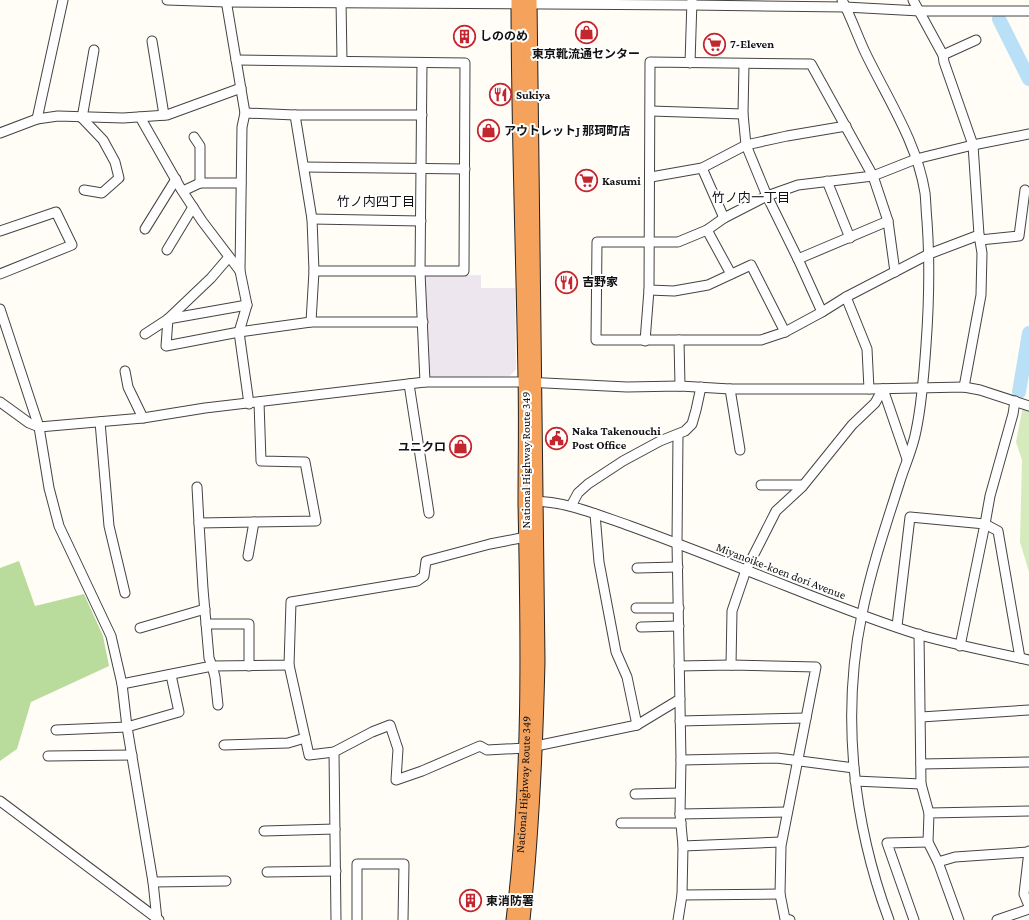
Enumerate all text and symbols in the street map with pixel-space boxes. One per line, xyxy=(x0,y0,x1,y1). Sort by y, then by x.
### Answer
shop icon: 東京靴流通センター xyxy=(573,20,599,46)
building icon: しののめ xyxy=(452,23,478,49)
place label: しののめ xyxy=(480,29,528,43)
supermarket icon: 7-Eleven xyxy=(701,31,727,57)
place label: 7-Eleven xyxy=(730,37,774,51)
place label: 東京靴流通センター xyxy=(532,47,640,61)
restaurant icon: Sukiya xyxy=(487,82,513,108)
place label: Sukiya xyxy=(516,88,551,102)
shop icon: アウトレットJ 那珂町店 xyxy=(475,118,501,144)
place label: アウトレットJ 那珂町店 xyxy=(504,124,630,138)
supermarket icon: Kasumi xyxy=(574,168,600,194)
place label: Kasumi xyxy=(602,174,641,188)
district label: 竹ノ内一丁目 xyxy=(712,190,790,205)
district label: 竹ノ内四丁目 xyxy=(337,194,415,209)
restaurant icon: 吉野家 xyxy=(554,269,580,295)
place label: 吉野家 xyxy=(582,275,618,289)
street label: National Highway Route 349 xyxy=(519,391,533,529)
place label: Naka Takenouchi Post Office xyxy=(572,424,661,452)
public building icon: Naka Takenouchi Post Office xyxy=(544,425,570,451)
shop icon: ユニクロ xyxy=(448,434,474,460)
place label: ユニクロ xyxy=(398,440,446,454)
street label: Miyanoike-koen dori Avenue xyxy=(714,540,848,602)
street label: National Highway Route 349 xyxy=(513,716,533,854)
building icon: 東消防署 xyxy=(457,888,483,914)
place label: 東消防署 xyxy=(486,894,534,908)

